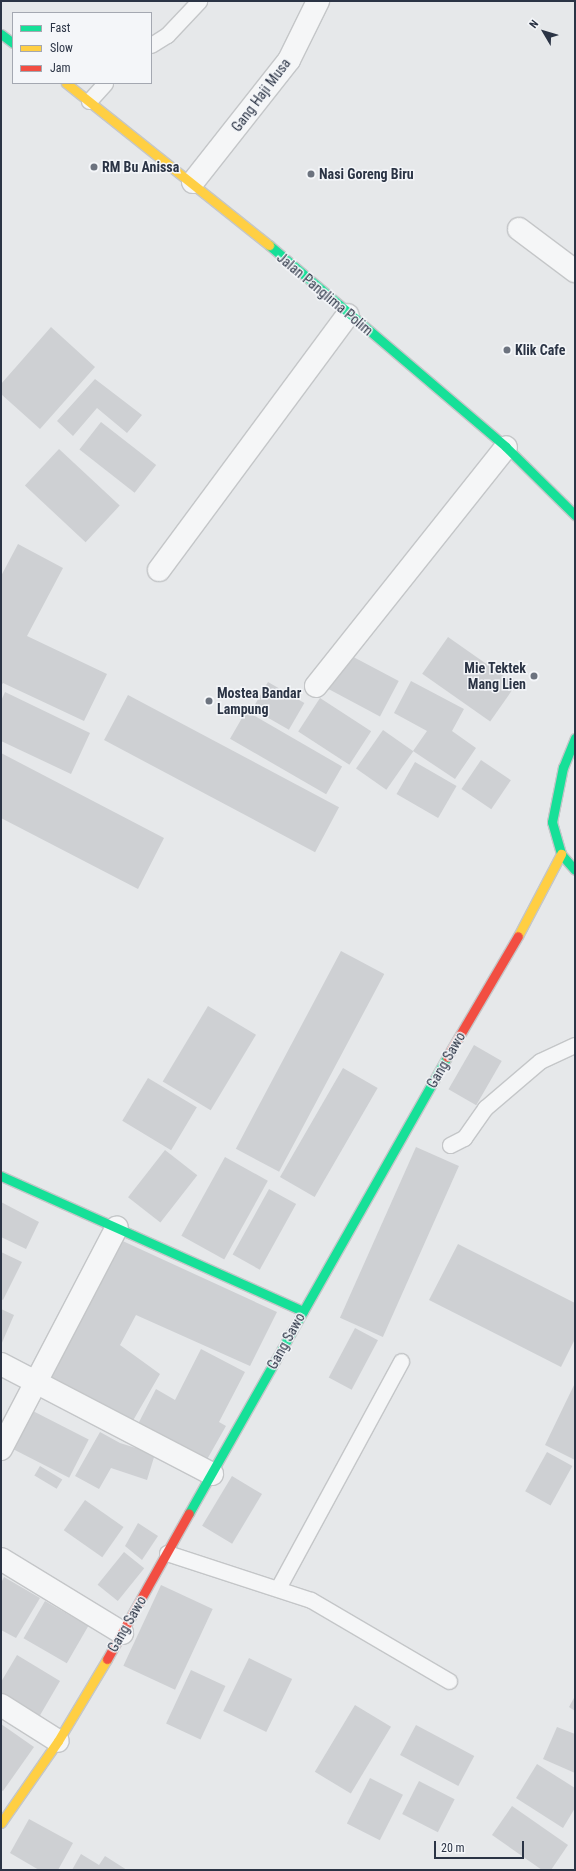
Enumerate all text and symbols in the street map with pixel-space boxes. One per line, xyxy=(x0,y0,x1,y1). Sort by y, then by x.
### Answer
legend xyxy=(12,12,152,84)
north arrow xyxy=(524,12,564,52)
text: N xyxy=(527,18,541,31)
text: Fast xyxy=(50,21,70,35)
text: Slow xyxy=(50,41,73,55)
street label: Gang Haji Musa xyxy=(228,55,294,135)
text: Jam xyxy=(50,61,71,75)
place label: RM Bu Anissa xyxy=(102,159,179,175)
marker: RM Bu Anissa xyxy=(89,162,99,172)
place label: Nasi Goreng Biru xyxy=(319,166,414,182)
marker: Nasi Goreng Biru xyxy=(306,169,316,179)
street label: Jalan Panglima Polim xyxy=(274,249,376,339)
place label: Klik Cafe xyxy=(515,342,565,358)
marker: Klik Cafe xyxy=(502,345,512,355)
place label: Mie Tektek Mang Lien xyxy=(464,660,526,692)
marker: Mie Tektek Mang Lien xyxy=(529,671,539,681)
place label: Mostea Bandar Lampung xyxy=(217,685,301,718)
marker: Mostea Bandar Lampung xyxy=(204,696,214,706)
street label: Gang Sawo xyxy=(423,1029,469,1091)
street label: Gang Sawo xyxy=(264,1310,308,1372)
street label: Gang Sawo xyxy=(104,1593,150,1655)
scale bar xyxy=(436,1833,526,1859)
text: 20 m xyxy=(441,1841,465,1855)

